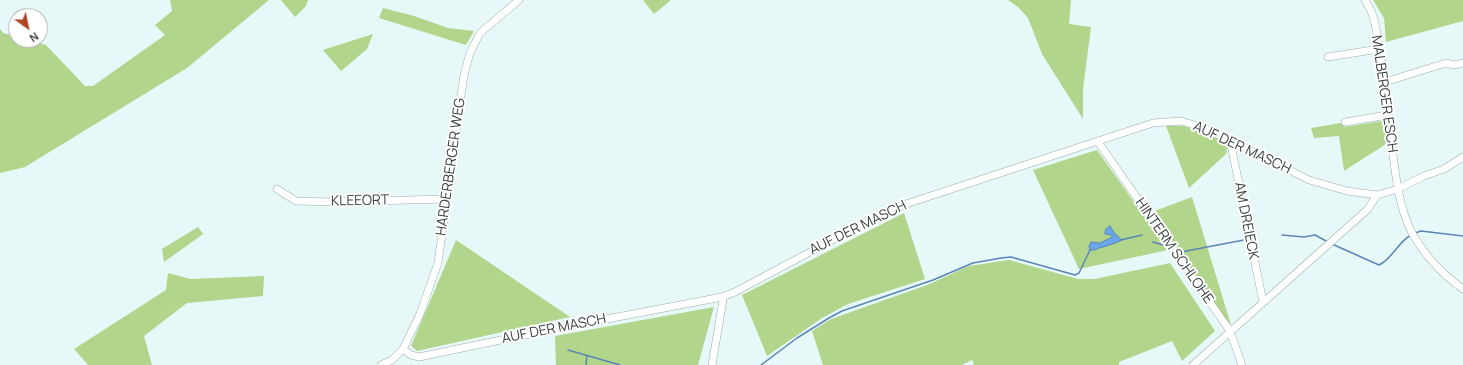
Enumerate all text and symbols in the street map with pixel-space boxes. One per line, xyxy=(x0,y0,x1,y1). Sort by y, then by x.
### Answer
north arrow xyxy=(8,8,48,48)
text: N xyxy=(27,29,42,46)
street label: MALBERGER ESCH xyxy=(1367,34,1401,154)
street label: HARDERBERGER WEG xyxy=(433,97,469,237)
street label: AUF DER MASCH xyxy=(1190,118,1294,178)
street label: AM DREIECK xyxy=(1230,181,1262,261)
street label: KLEEORT xyxy=(331,192,389,210)
street label: HINTERM SCHLOHE xyxy=(1131,195,1217,307)
street label: AUF DER MASCH xyxy=(807,197,909,259)
street label: AUF DER MASCH xyxy=(500,311,608,347)

